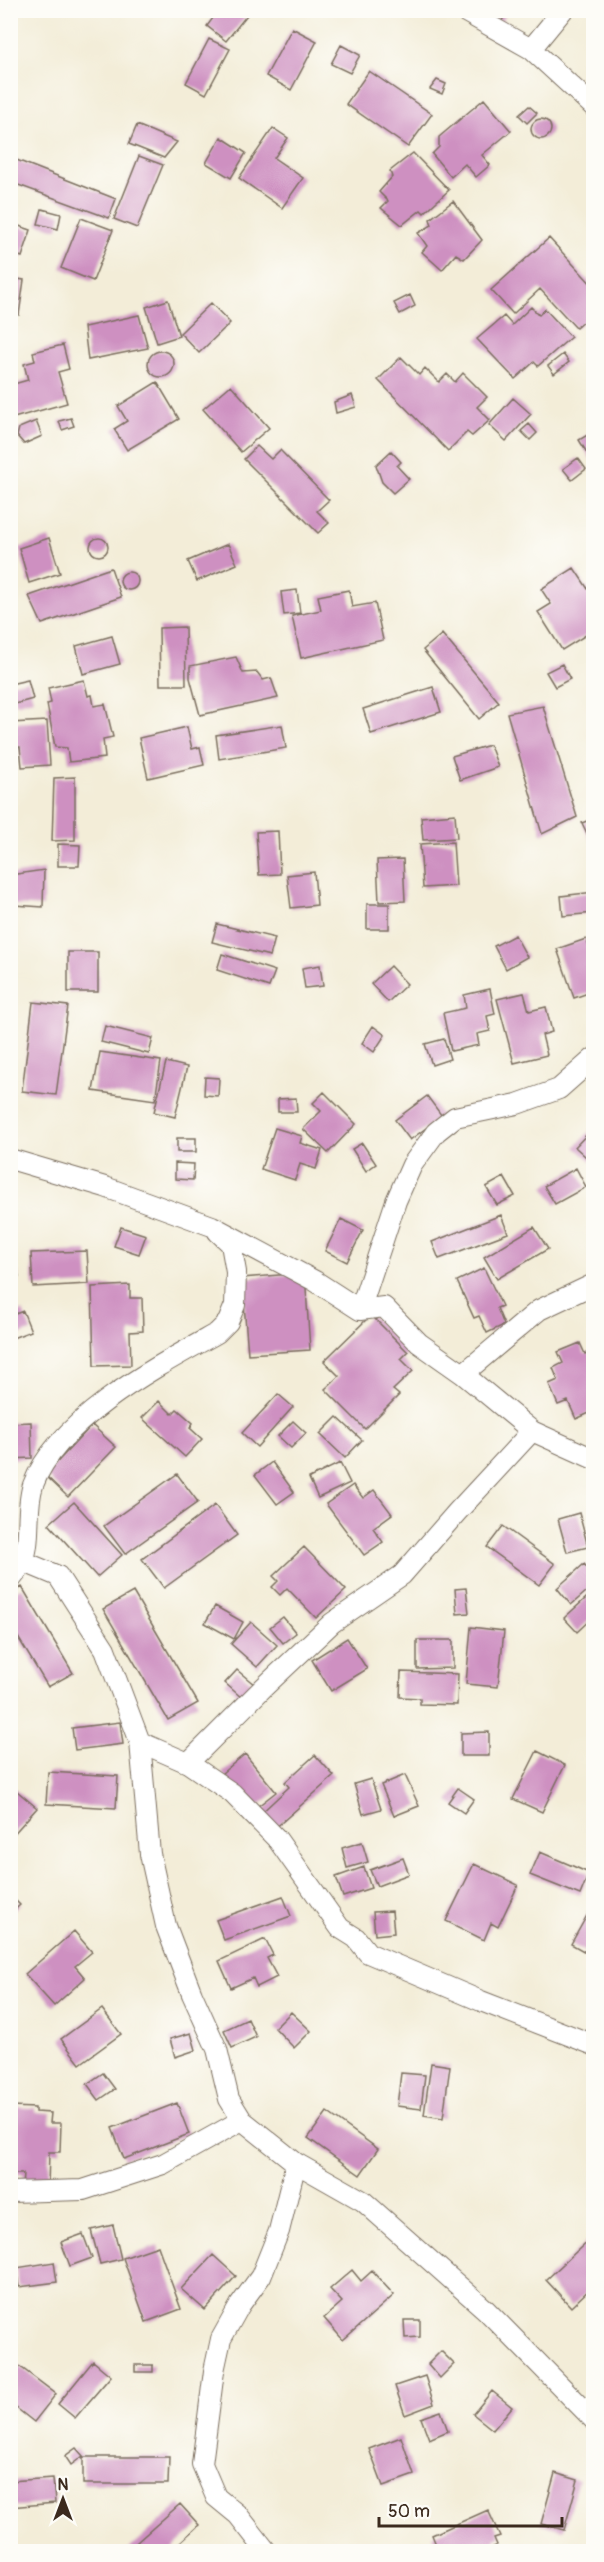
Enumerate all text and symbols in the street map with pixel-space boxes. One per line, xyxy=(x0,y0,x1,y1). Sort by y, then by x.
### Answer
north arrow xyxy=(33,2469,93,2529)
text: N xyxy=(58,2475,69,2495)
scale bar xyxy=(379,2490,562,2528)
text: 50 m xyxy=(388,2500,430,2523)

